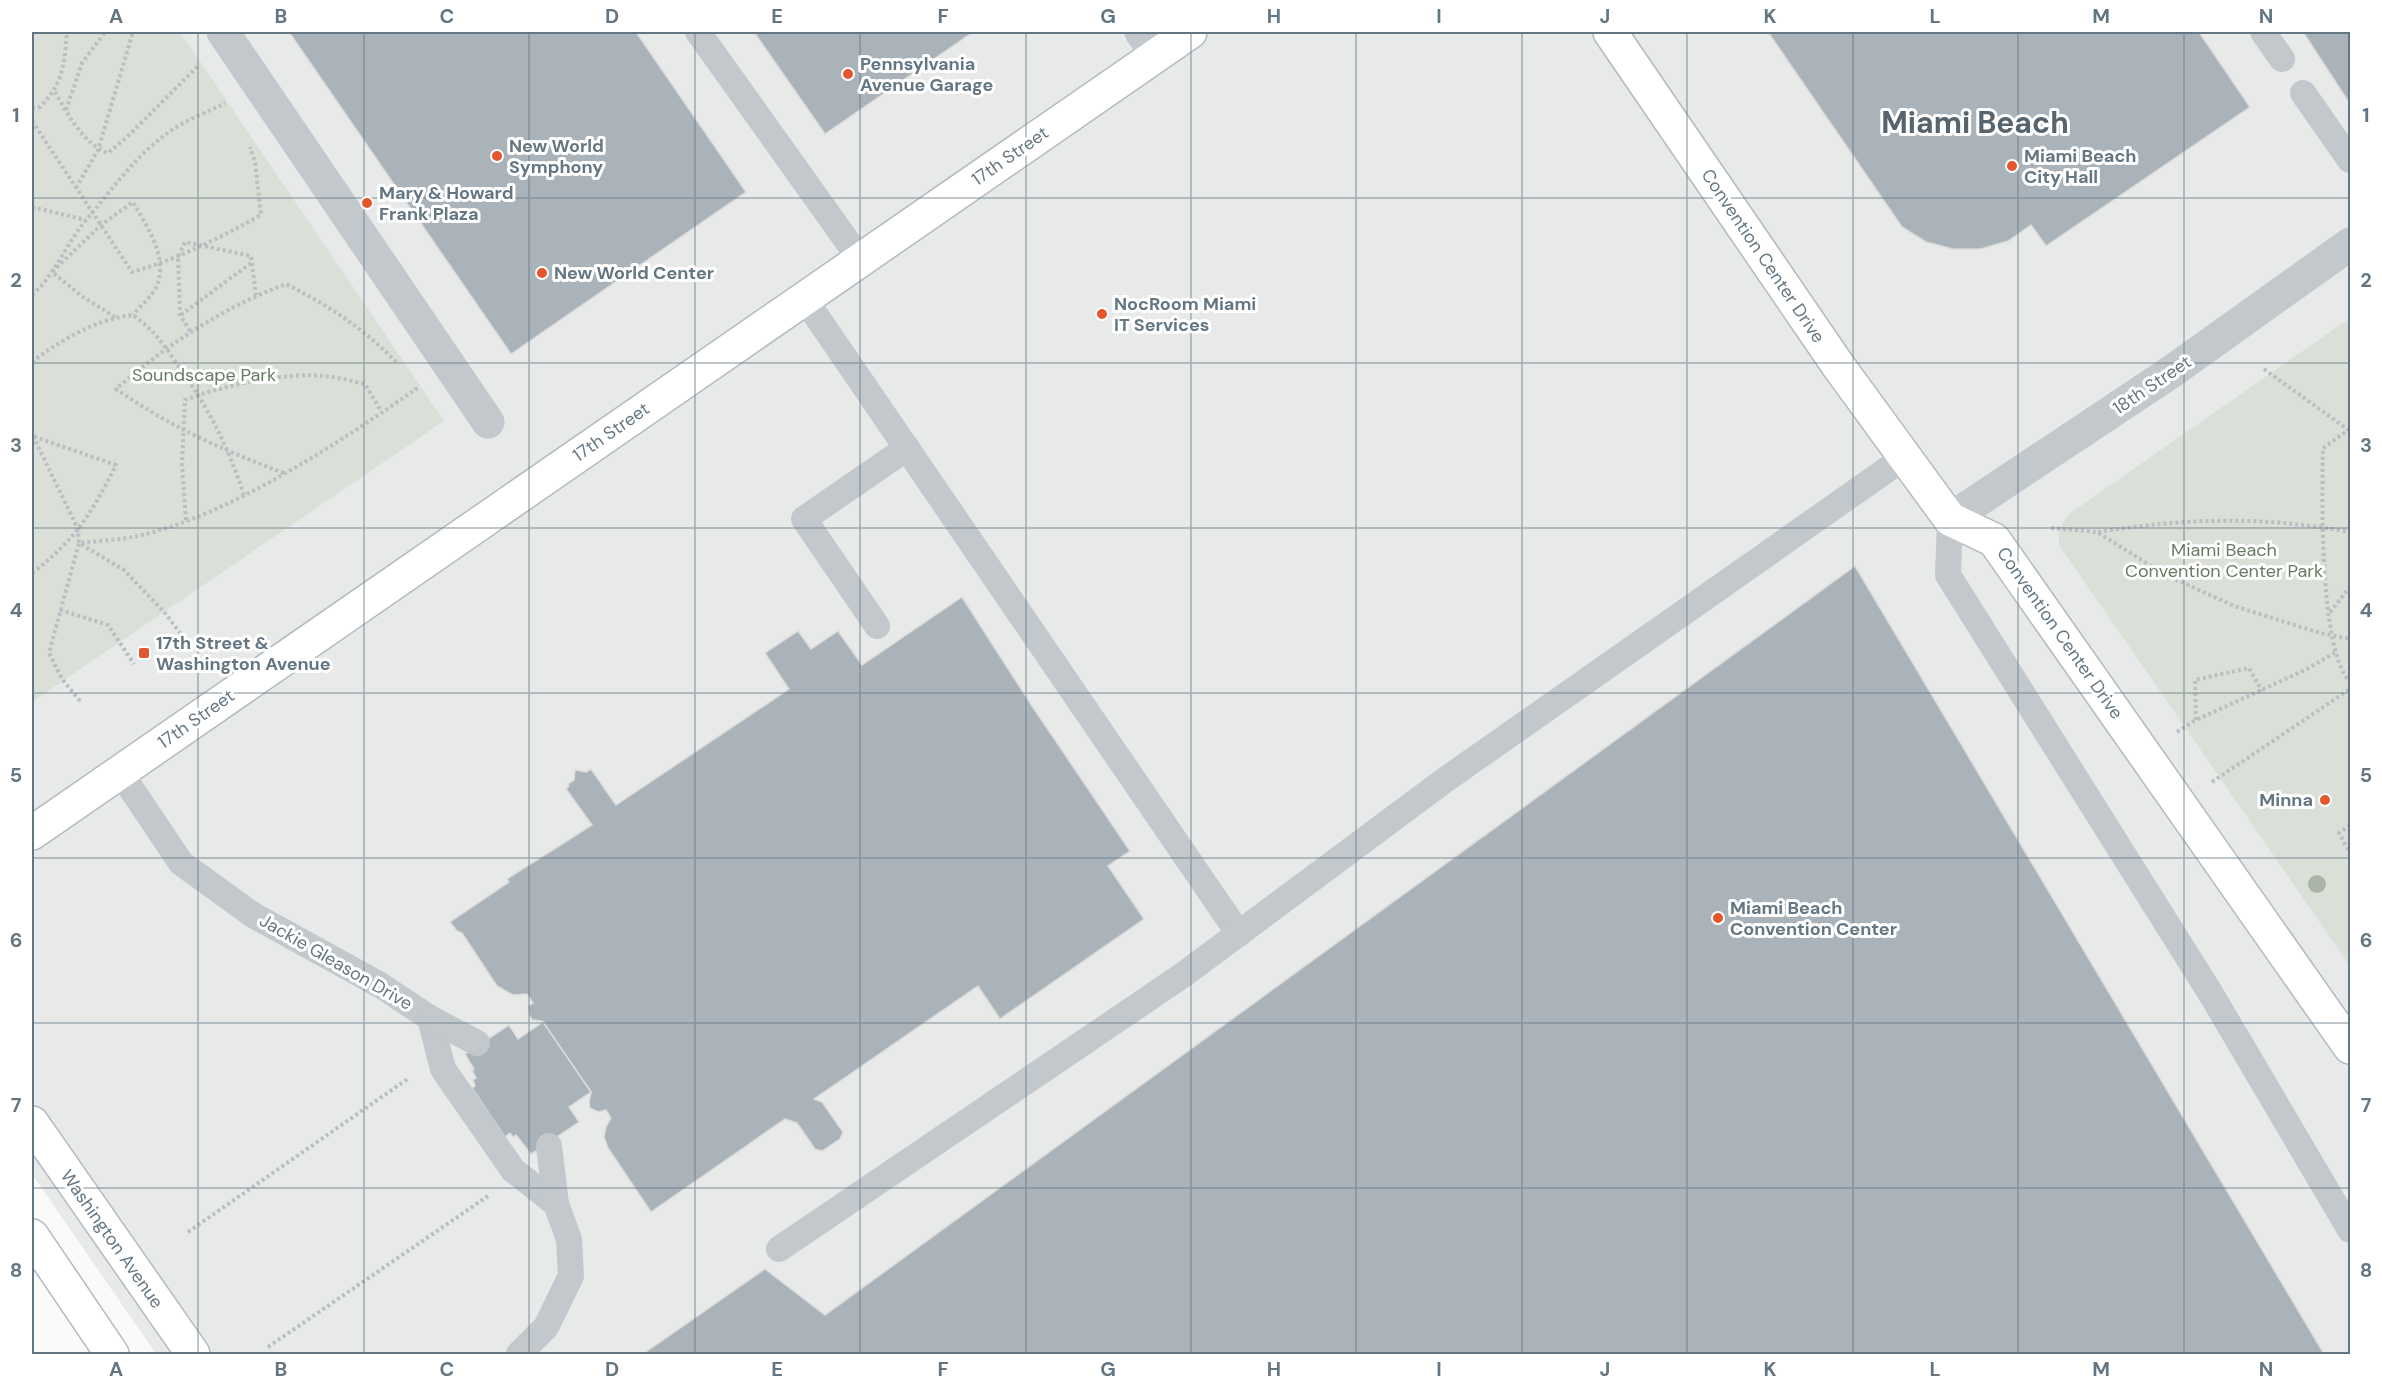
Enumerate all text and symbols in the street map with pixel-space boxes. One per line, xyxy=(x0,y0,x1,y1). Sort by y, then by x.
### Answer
text: A xyxy=(109,3,123,29)
text: B xyxy=(275,3,287,29)
text: C xyxy=(440,3,454,29)
text: D xyxy=(605,3,619,29)
text: E xyxy=(771,3,783,29)
text: F xyxy=(937,3,949,29)
text: G xyxy=(1100,3,1116,29)
text: H xyxy=(1267,3,1281,29)
text: I xyxy=(1436,3,1442,29)
text: J xyxy=(1600,3,1610,29)
text: K xyxy=(1763,3,1777,29)
text: L xyxy=(1929,3,1941,29)
text: M xyxy=(2092,3,2110,29)
text: N xyxy=(2259,3,2273,29)
place label: Pennsylvania Avenue Garage xyxy=(860,52,993,97)
marker: Pennsylvania Avenue Garage xyxy=(841,67,855,81)
text: 1 xyxy=(12,102,20,128)
text: 1 xyxy=(2362,102,2370,128)
district label: Miami Beach xyxy=(1881,103,2069,142)
street label: 17th Street xyxy=(967,121,1053,191)
place label: New World Symphony xyxy=(509,134,604,179)
place label: Miami Beach City Hall xyxy=(2024,144,2136,189)
marker: New World Symphony xyxy=(490,149,504,163)
marker: Miami Beach City Hall xyxy=(2005,159,2019,173)
street label: Convention Center Drive xyxy=(1696,164,1830,348)
place label: Mary & Howard Frank Plaza xyxy=(379,181,514,226)
marker: Mary & Howard Frank Plaza xyxy=(360,196,374,210)
place label: New World Center xyxy=(554,261,714,285)
marker: New World Center xyxy=(535,266,549,280)
text: 2 xyxy=(10,267,22,293)
text: 2 xyxy=(2360,267,2372,293)
place label: NocRoom Miami IT Services xyxy=(1114,292,1256,337)
marker: NocRoom Miami IT Services xyxy=(1095,307,1109,321)
street label: 18th Street xyxy=(2108,350,2196,420)
park label: Soundscape Park xyxy=(132,363,276,387)
street label: 17th Street xyxy=(568,397,654,467)
text: 3 xyxy=(10,432,22,458)
text: 3 xyxy=(2360,432,2372,458)
park label: Miami Beach Convention Center Park xyxy=(2125,538,2323,583)
street label: Convention Center Drive xyxy=(1991,542,2129,724)
text: 4 xyxy=(10,597,23,623)
text: 4 xyxy=(2360,597,2373,623)
place label: 17th Street & Washington Avenue xyxy=(156,631,331,676)
marker: 17th Street & Washington Avenue xyxy=(137,646,151,660)
street label: 17th Street xyxy=(153,684,239,754)
text: 5 xyxy=(10,762,22,788)
text: 5 xyxy=(2360,762,2372,788)
place label: Minna xyxy=(2259,788,2313,812)
marker: Minna xyxy=(2318,793,2332,807)
place label: Miami Beach Convention Center xyxy=(1730,896,1897,941)
street label: Jackie Gleason Drive xyxy=(255,908,417,1016)
marker: Miami Beach Convention Center xyxy=(1711,911,1725,925)
text: 6 xyxy=(10,927,22,953)
text: 6 xyxy=(2360,927,2372,953)
text: 7 xyxy=(11,1092,22,1118)
text: 7 xyxy=(2361,1092,2372,1118)
street label: Washington Avenue xyxy=(55,1165,169,1313)
text: 8 xyxy=(10,1257,22,1283)
text: 8 xyxy=(2360,1257,2372,1283)
text: A xyxy=(109,1356,123,1382)
text: B xyxy=(275,1356,287,1382)
text: C xyxy=(440,1356,454,1382)
text: D xyxy=(605,1356,619,1382)
text: E xyxy=(771,1356,783,1382)
text: F xyxy=(937,1356,949,1382)
text: G xyxy=(1100,1356,1116,1382)
text: H xyxy=(1267,1356,1281,1382)
text: I xyxy=(1436,1356,1442,1382)
text: J xyxy=(1600,1356,1610,1382)
text: K xyxy=(1763,1356,1777,1382)
text: L xyxy=(1929,1356,1941,1382)
text: M xyxy=(2092,1356,2110,1382)
text: N xyxy=(2259,1356,2273,1382)

